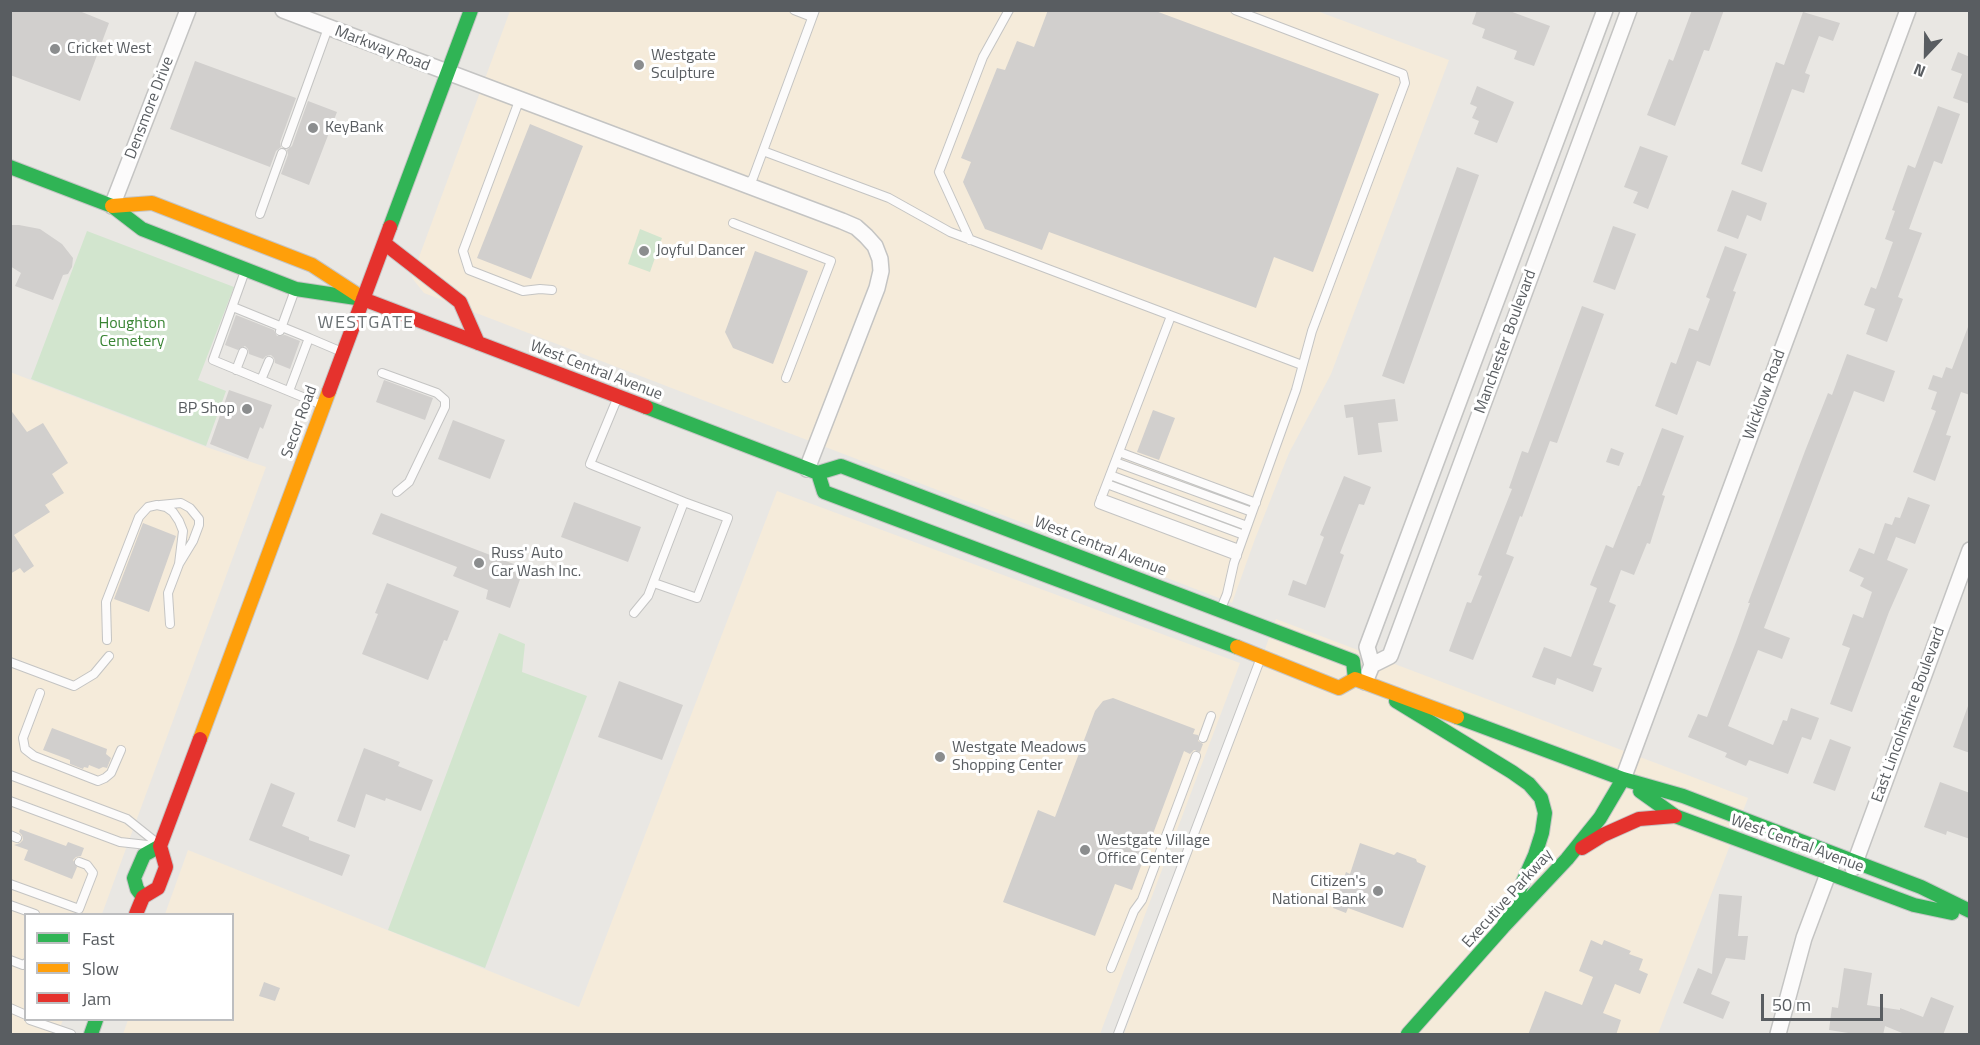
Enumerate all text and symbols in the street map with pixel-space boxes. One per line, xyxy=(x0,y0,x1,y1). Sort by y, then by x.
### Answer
street label: Markway Road xyxy=(332,22,432,76)
north arrow xyxy=(1896,24,1956,84)
place label: Cricket West xyxy=(67,39,151,59)
marker: Cricket West xyxy=(48,42,62,56)
place label: Westgate Sculpture xyxy=(651,46,716,84)
street label: Densmore Drive xyxy=(122,54,178,162)
text: N xyxy=(1910,57,1929,84)
marker: Westgate Sculpture xyxy=(632,58,646,72)
place label: KeyBank xyxy=(325,118,384,138)
marker: KeyBank xyxy=(306,121,320,135)
place label: Joyful Dancer xyxy=(656,241,745,261)
marker: Joyful Dancer xyxy=(637,244,651,258)
street label: Manchester Boulevard xyxy=(1471,267,1541,417)
district label: WESTGATE xyxy=(317,313,415,335)
park label: Houghton Cemetery xyxy=(98,314,166,352)
street label: West Central Avenue xyxy=(527,337,665,405)
street label: Wicklow Road xyxy=(1740,347,1790,443)
street label: Secor Road xyxy=(278,383,322,461)
place label: BP Shop xyxy=(178,399,235,419)
marker: BP Shop xyxy=(240,402,254,416)
street label: West Central Avenue xyxy=(1031,513,1169,581)
place label: Russ' Auto Car Wash Inc. xyxy=(491,544,581,582)
marker: Russ' Auto Car Wash Inc. xyxy=(472,556,486,570)
street label: East Lincolnshire Boulevard xyxy=(1868,625,1950,805)
place label: Westgate Meadows Shopping Center xyxy=(952,738,1086,776)
marker: Westgate Meadows Shopping Center xyxy=(933,750,947,764)
street label: West Central Avenue xyxy=(1728,811,1866,877)
place label: Westgate Village Office Center xyxy=(1097,831,1210,869)
marker: Westgate Village Office Center xyxy=(1078,843,1092,857)
street label: Executive Parkway xyxy=(1459,846,1557,952)
place label: Citizen's National Bank xyxy=(1272,872,1366,910)
marker: Citizen's National Bank xyxy=(1371,884,1385,898)
legend xyxy=(24,913,234,1021)
text: Fast xyxy=(82,925,115,952)
text: Slow xyxy=(82,955,119,982)
scale bar xyxy=(1764,982,1886,1020)
text: Jam xyxy=(82,985,111,1012)
text: 50 m xyxy=(1772,991,1811,1018)

